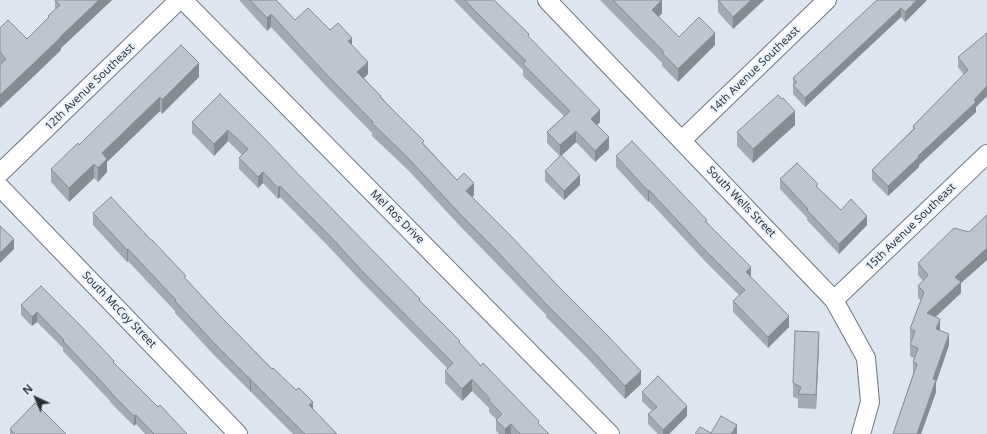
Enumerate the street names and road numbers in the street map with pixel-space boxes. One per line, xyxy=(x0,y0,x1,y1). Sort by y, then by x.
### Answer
street label: 14th Avenue Southeast xyxy=(707,24,803,116)
street label: 12th Avenue Southeast xyxy=(42,41,138,133)
street label: South Wells Street xyxy=(704,164,778,240)
street label: 15th Avenue Southeast xyxy=(863,181,959,273)
street label: Mel Ros Drive xyxy=(367,187,427,247)
street label: South McCoy Street xyxy=(79,269,159,351)

